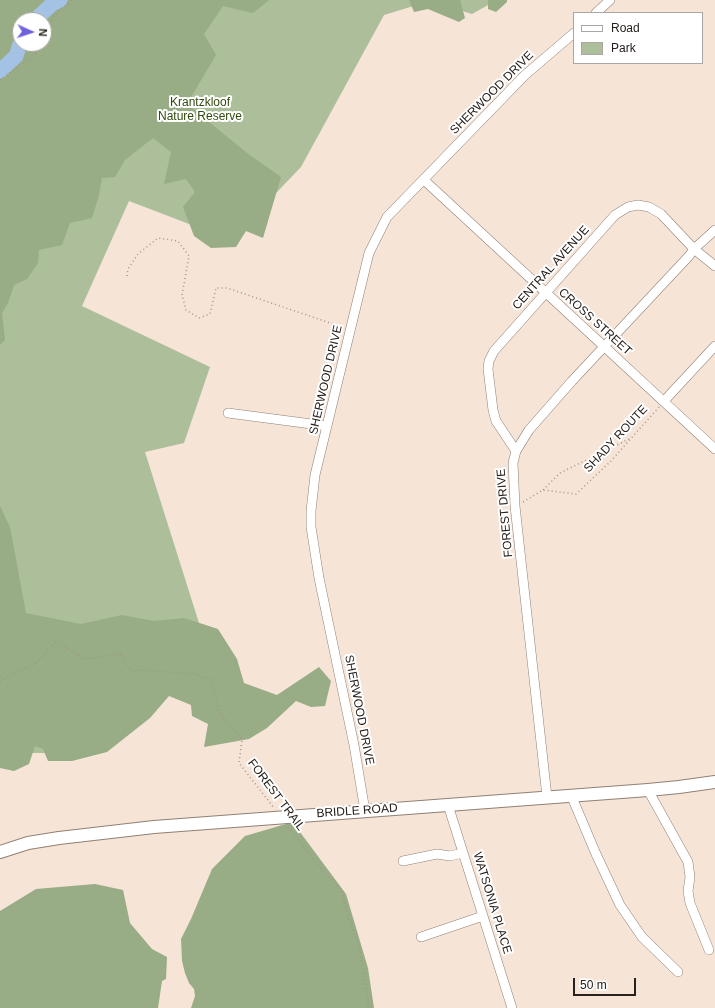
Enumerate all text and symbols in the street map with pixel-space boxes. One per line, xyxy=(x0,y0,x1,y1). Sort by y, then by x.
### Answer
north arrow xyxy=(12,12,52,52)
legend xyxy=(573,12,703,64)
text: Road xyxy=(611,21,640,35)
text: N xyxy=(37,28,49,37)
text: Park xyxy=(611,41,636,55)
street label: SHERWOOD DRIVE xyxy=(447,48,537,138)
park label: Krantzkloof Nature Reserve xyxy=(158,96,242,124)
street label: CENTRAL AVENUE xyxy=(510,223,592,313)
street label: CROSS STREET xyxy=(555,285,635,359)
street label: SHERWOOD DRIVE xyxy=(306,324,346,436)
street label: SHADY ROUTE xyxy=(581,402,651,476)
street label: FOREST DRIVE xyxy=(494,468,516,558)
street label: SHERWOOD DRIVE xyxy=(341,654,377,766)
street label: FOREST TRAIL xyxy=(244,756,308,834)
street label: BRIDLE ROAD xyxy=(316,801,398,821)
street label: WATSONIA PLACE xyxy=(470,851,514,955)
scale bar xyxy=(575,970,638,996)
text: 50 m xyxy=(580,978,607,992)

